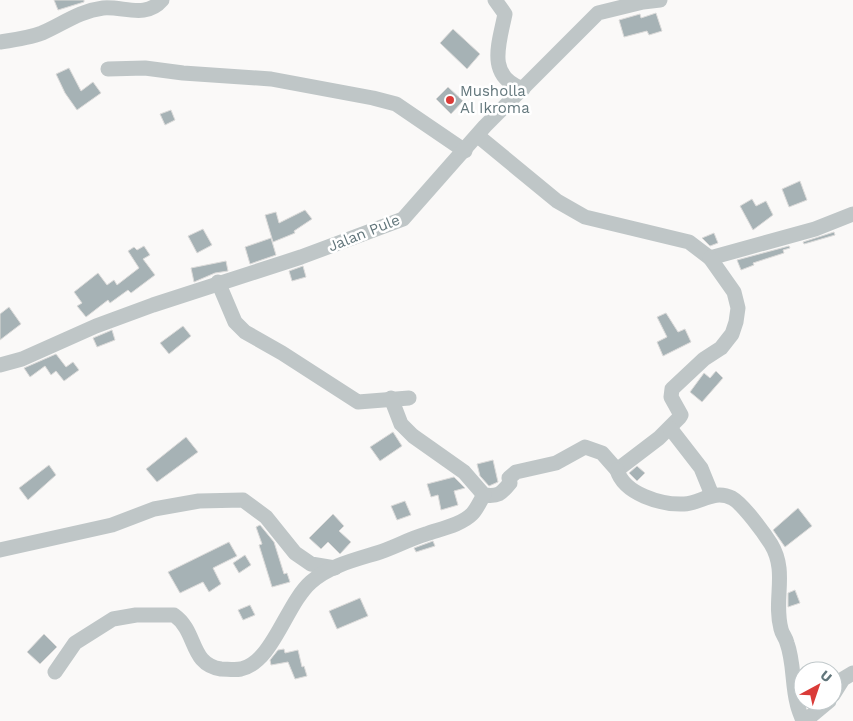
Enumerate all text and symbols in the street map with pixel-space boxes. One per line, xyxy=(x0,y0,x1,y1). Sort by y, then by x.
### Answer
place label: Musholla Al Ikroma xyxy=(460,82,530,117)
marker: Musholla Al Ikroma xyxy=(444,94,456,106)
street label: Jalan Pule xyxy=(325,210,403,256)
north arrow xyxy=(793,661,843,711)
text: U xyxy=(817,667,835,685)

